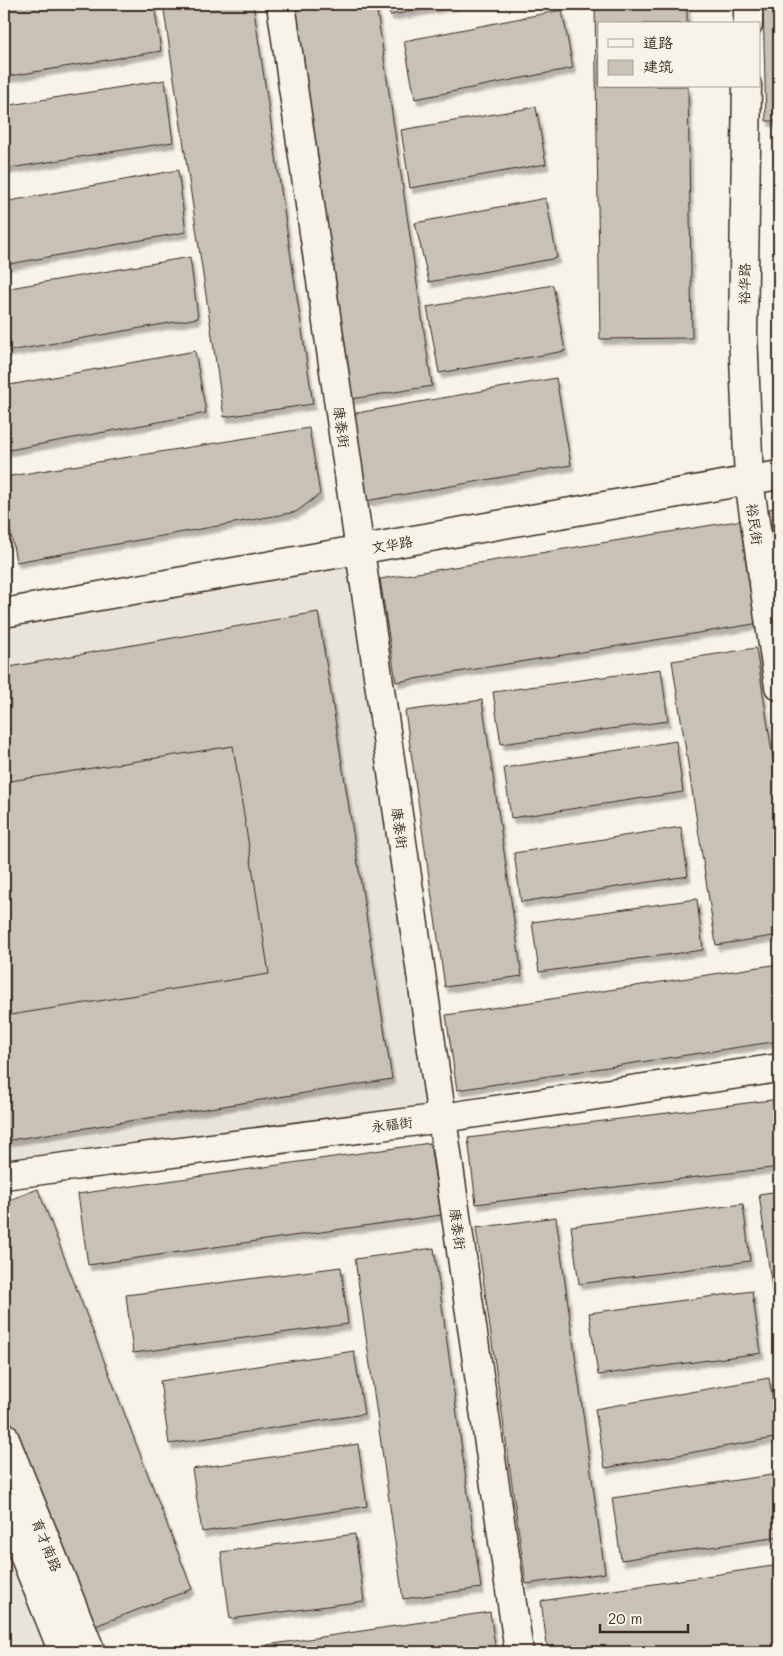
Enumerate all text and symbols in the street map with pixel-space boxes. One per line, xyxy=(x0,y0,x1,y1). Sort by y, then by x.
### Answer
legend xyxy=(598,22,760,88)
text: 道路 xyxy=(643,32,673,52)
text: 建筑 xyxy=(643,56,673,76)
street label: 裕华路 xyxy=(734,263,754,305)
street label: 康泰街 xyxy=(330,405,354,449)
street label: 裕民街 xyxy=(743,502,767,546)
street label: 文华路 xyxy=(370,531,414,557)
street label: 康泰街 xyxy=(388,806,412,850)
street label: 永福街 xyxy=(370,1112,414,1136)
street label: 康泰街 xyxy=(446,1207,470,1251)
street label: 育才南路 xyxy=(28,1515,66,1575)
scale bar xyxy=(600,1601,688,1633)
text: 20 m xyxy=(608,1608,642,1628)

